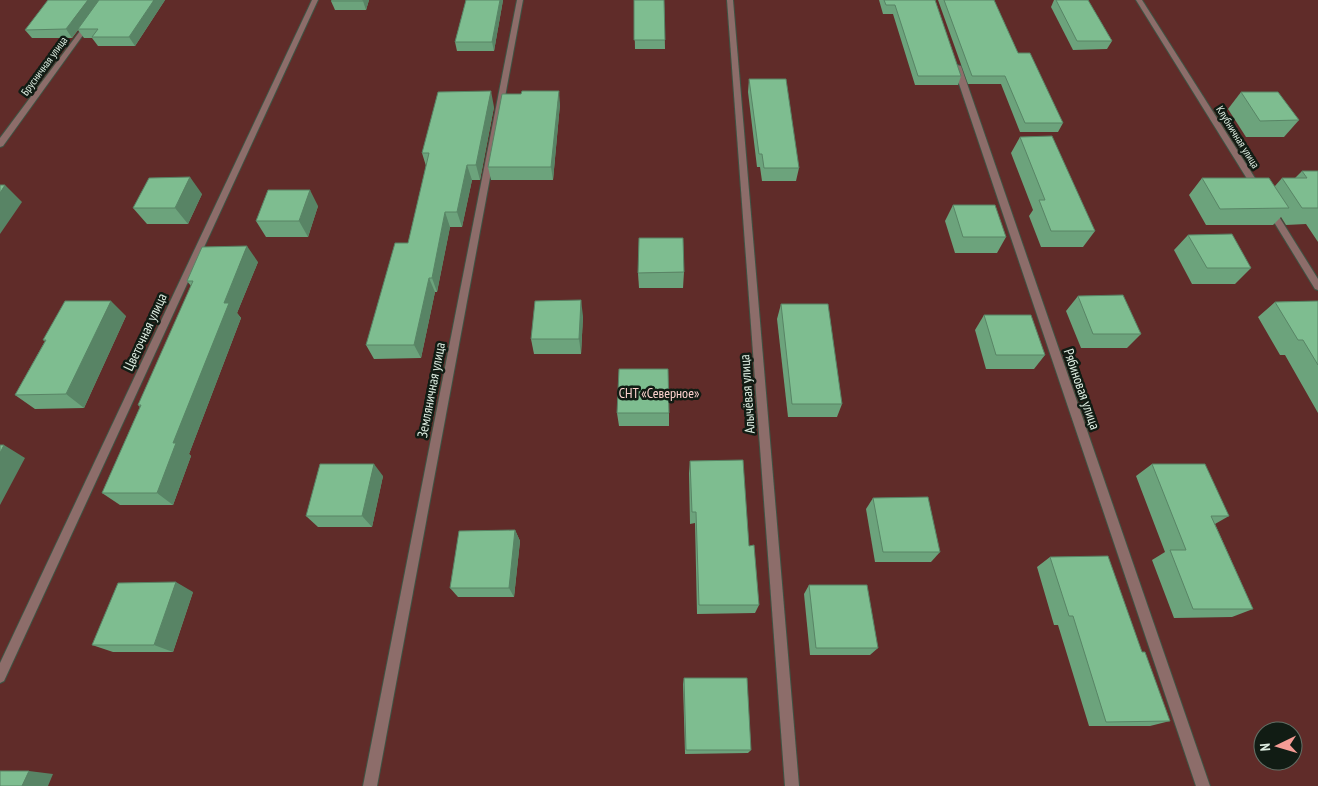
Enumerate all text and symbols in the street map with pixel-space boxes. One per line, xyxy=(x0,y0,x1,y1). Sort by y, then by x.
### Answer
street label: Брусничная улица xyxy=(18,34,70,98)
street label: Клубничная улица xyxy=(1213,103,1263,171)
street label: Цветочная улица xyxy=(119,290,171,374)
street label: Земляничная улица xyxy=(413,341,449,439)
street label: Рябиновая улица xyxy=(1060,346,1104,432)
street label: Алычёвая улица xyxy=(735,354,759,434)
park label: СНТ «Северное» xyxy=(619,384,699,402)
north arrow xyxy=(1253,721,1303,771)
text: N xyxy=(1256,743,1274,752)

